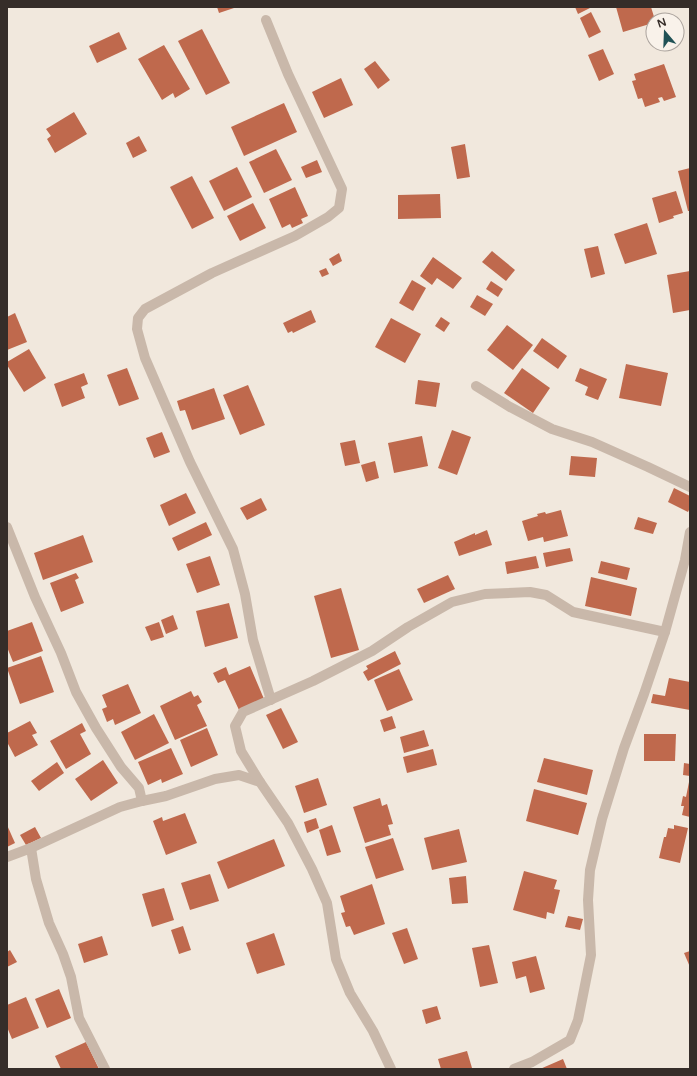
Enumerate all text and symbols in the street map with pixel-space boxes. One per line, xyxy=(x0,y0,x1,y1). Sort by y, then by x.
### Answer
north arrow xyxy=(645,12,685,52)
text: N xyxy=(656,15,668,31)

